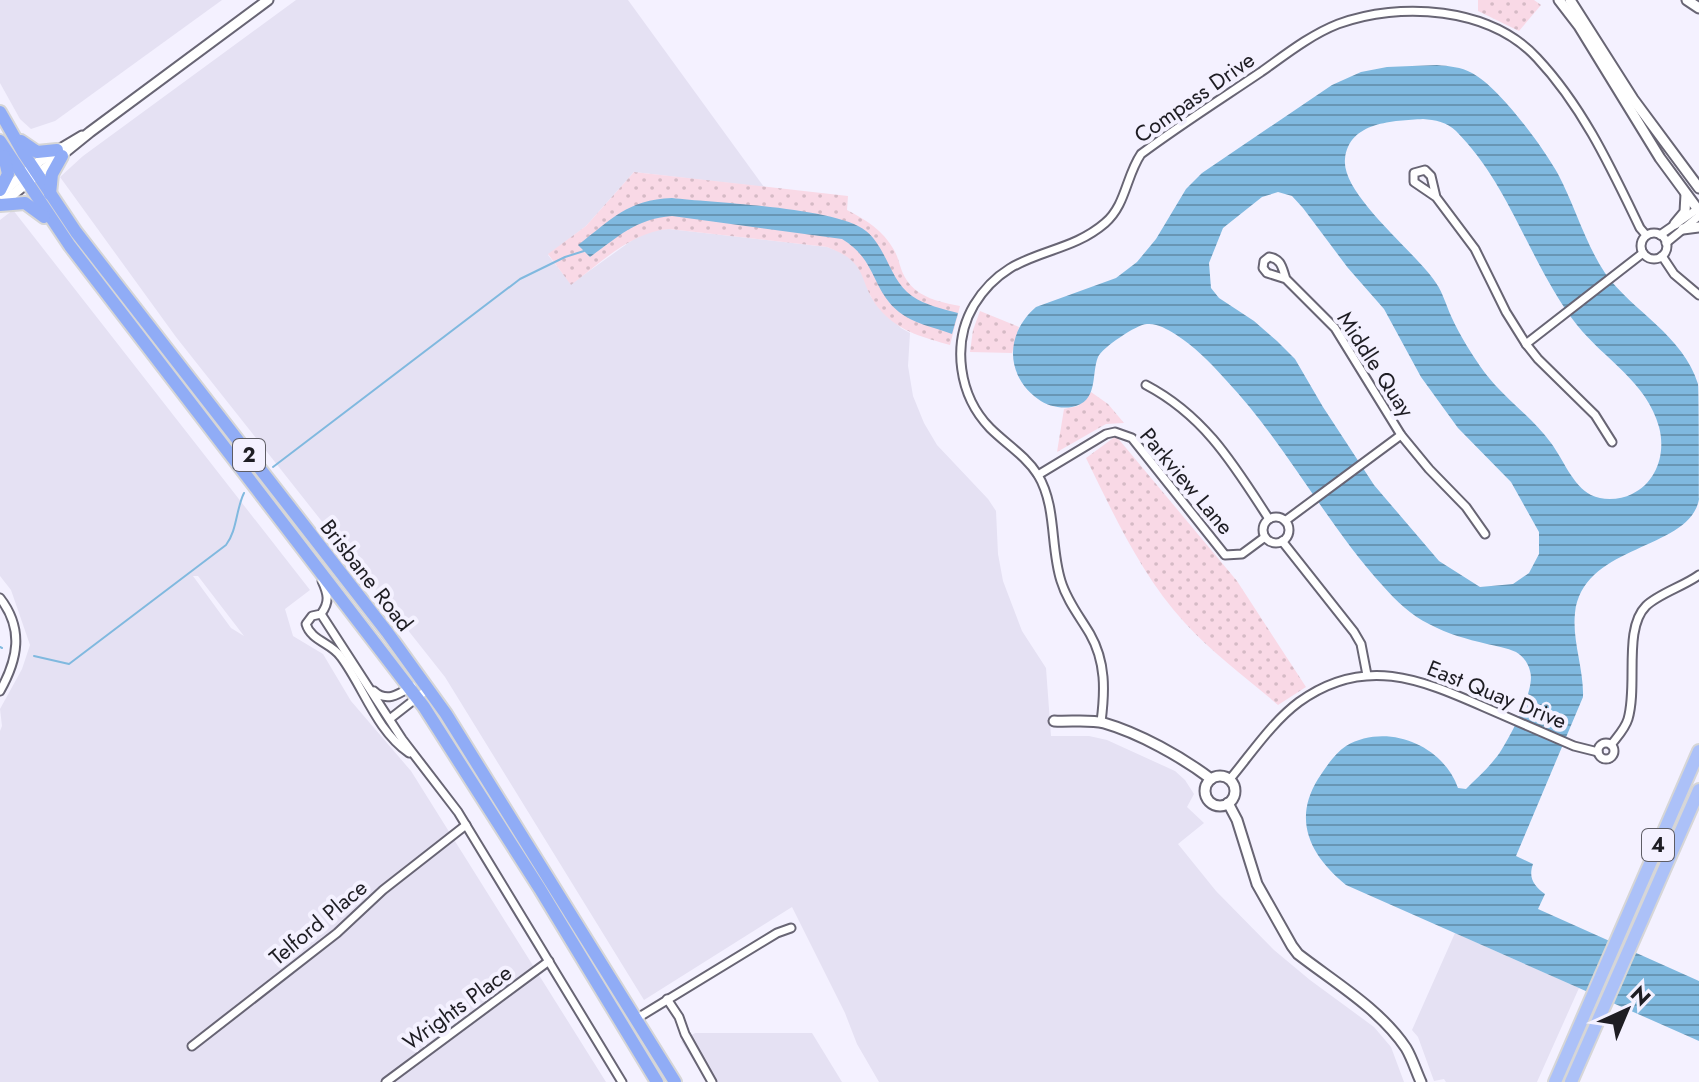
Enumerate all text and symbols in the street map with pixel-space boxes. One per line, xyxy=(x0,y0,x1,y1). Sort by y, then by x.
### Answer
street label: Compass Drive xyxy=(1127,44,1261,150)
street label: Middle Quay xyxy=(1330,305,1422,424)
street label: Parkview Lane xyxy=(1133,421,1241,541)
road number: 2 xyxy=(233,439,265,471)
street label: Brisbane Road xyxy=(313,512,421,638)
street label: East Quay Drive xyxy=(1422,651,1572,737)
road number: 4 xyxy=(1642,829,1674,861)
street label: Telford Place xyxy=(262,872,374,972)
street label: Wrights Place xyxy=(396,956,518,1058)
north arrow xyxy=(1587,970,1667,1050)
text: N xyxy=(1623,978,1658,1013)

